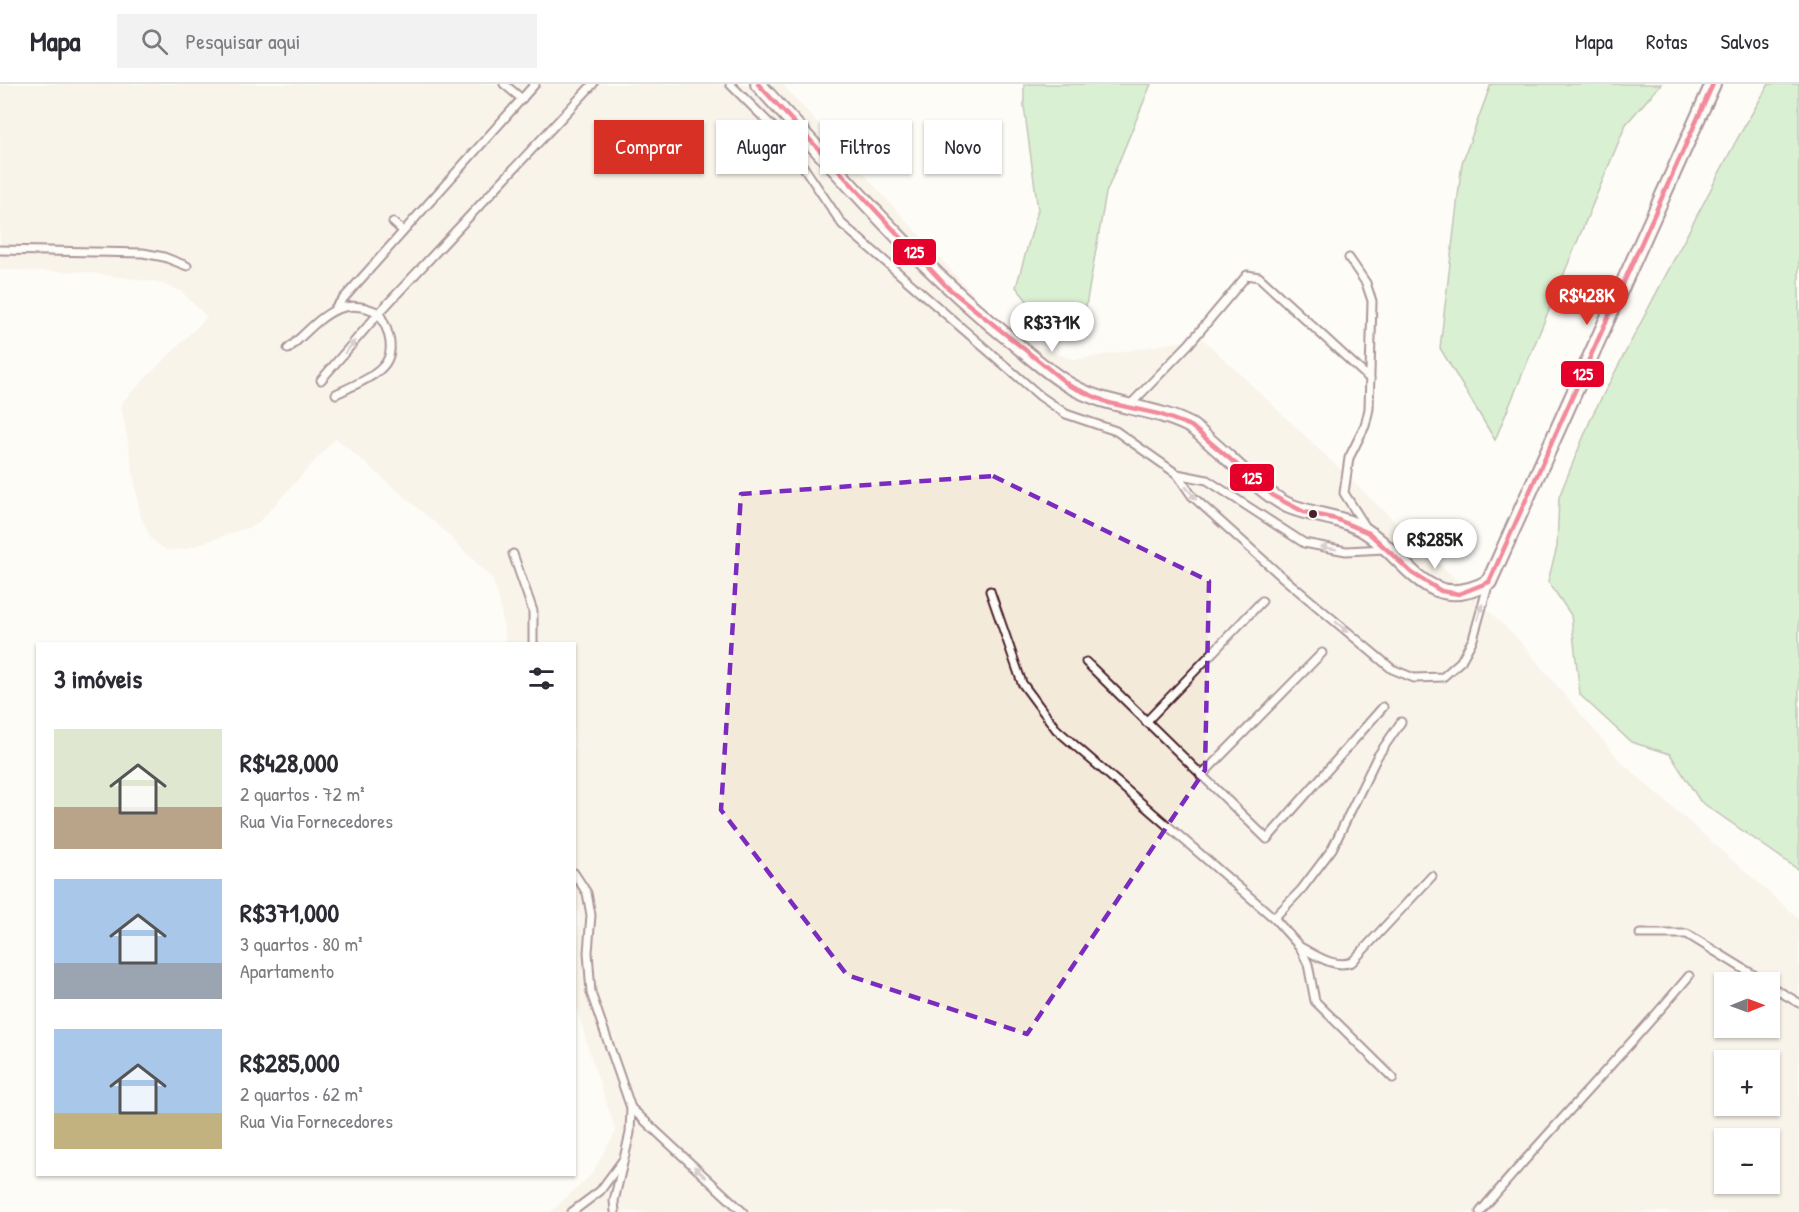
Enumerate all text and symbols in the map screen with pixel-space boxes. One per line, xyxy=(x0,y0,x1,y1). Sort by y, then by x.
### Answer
search box xyxy=(117,14,537,68)
text: Mapa xyxy=(30,22,81,60)
icon: search xyxy=(138,25,171,58)
text: Pesquisar aqui xyxy=(186,26,301,56)
text: Mapa xyxy=(1575,27,1613,56)
text: Rotas xyxy=(1646,27,1688,56)
text: Salvos xyxy=(1721,27,1769,56)
chip: Comprar xyxy=(594,120,704,174)
chip: Alugar xyxy=(716,120,808,174)
chip: Filtros xyxy=(820,120,912,174)
chip: Novo xyxy=(924,120,1002,174)
line badge: 125 xyxy=(892,238,937,266)
text: 125 xyxy=(904,241,924,263)
pin: R$428K xyxy=(1538,275,1636,326)
text: R$428K xyxy=(1559,281,1615,308)
pin: R$371K xyxy=(1003,302,1101,353)
text: R$371K xyxy=(1024,308,1080,335)
one-way arrow xyxy=(343,340,356,355)
line badge: 125 xyxy=(1560,360,1605,388)
text: 125 xyxy=(1573,363,1593,385)
line badge: 125 xyxy=(1229,463,1275,492)
text: 125 xyxy=(1242,467,1262,489)
one-way arrow xyxy=(1184,485,1197,500)
unlabelled marker xyxy=(1307,508,1319,520)
pin: R$285K xyxy=(1386,519,1484,570)
text: R$285K xyxy=(1407,525,1463,552)
one-way arrow xyxy=(1318,544,1337,553)
one-way arrow xyxy=(1476,603,1486,621)
one-way arrow xyxy=(1334,621,1350,634)
text: 3 imóveis xyxy=(54,661,142,696)
icon: filters xyxy=(525,662,558,695)
text: R$428,000 xyxy=(240,745,338,780)
icon: home xyxy=(102,753,174,825)
text: 2 quartos · 72 m² xyxy=(240,780,365,807)
text: Rua Via Fornecedores xyxy=(240,807,393,834)
text: R$371,000 xyxy=(240,895,339,930)
icon: home xyxy=(102,903,174,975)
text: 3 quartos · 80 m² xyxy=(240,930,363,957)
text: Apartamento xyxy=(240,957,334,984)
north arrow xyxy=(1714,972,1780,1038)
map controls xyxy=(1714,972,1780,1194)
text: R$285,000 xyxy=(240,1045,340,1080)
button: + xyxy=(1714,1050,1780,1116)
icon: home xyxy=(102,1053,174,1125)
text: 2 quartos · 62 m² xyxy=(240,1080,363,1107)
text: Rua Via Fornecedores xyxy=(240,1107,393,1134)
button: − xyxy=(1714,1128,1780,1194)
one-way arrow xyxy=(692,1165,707,1179)

